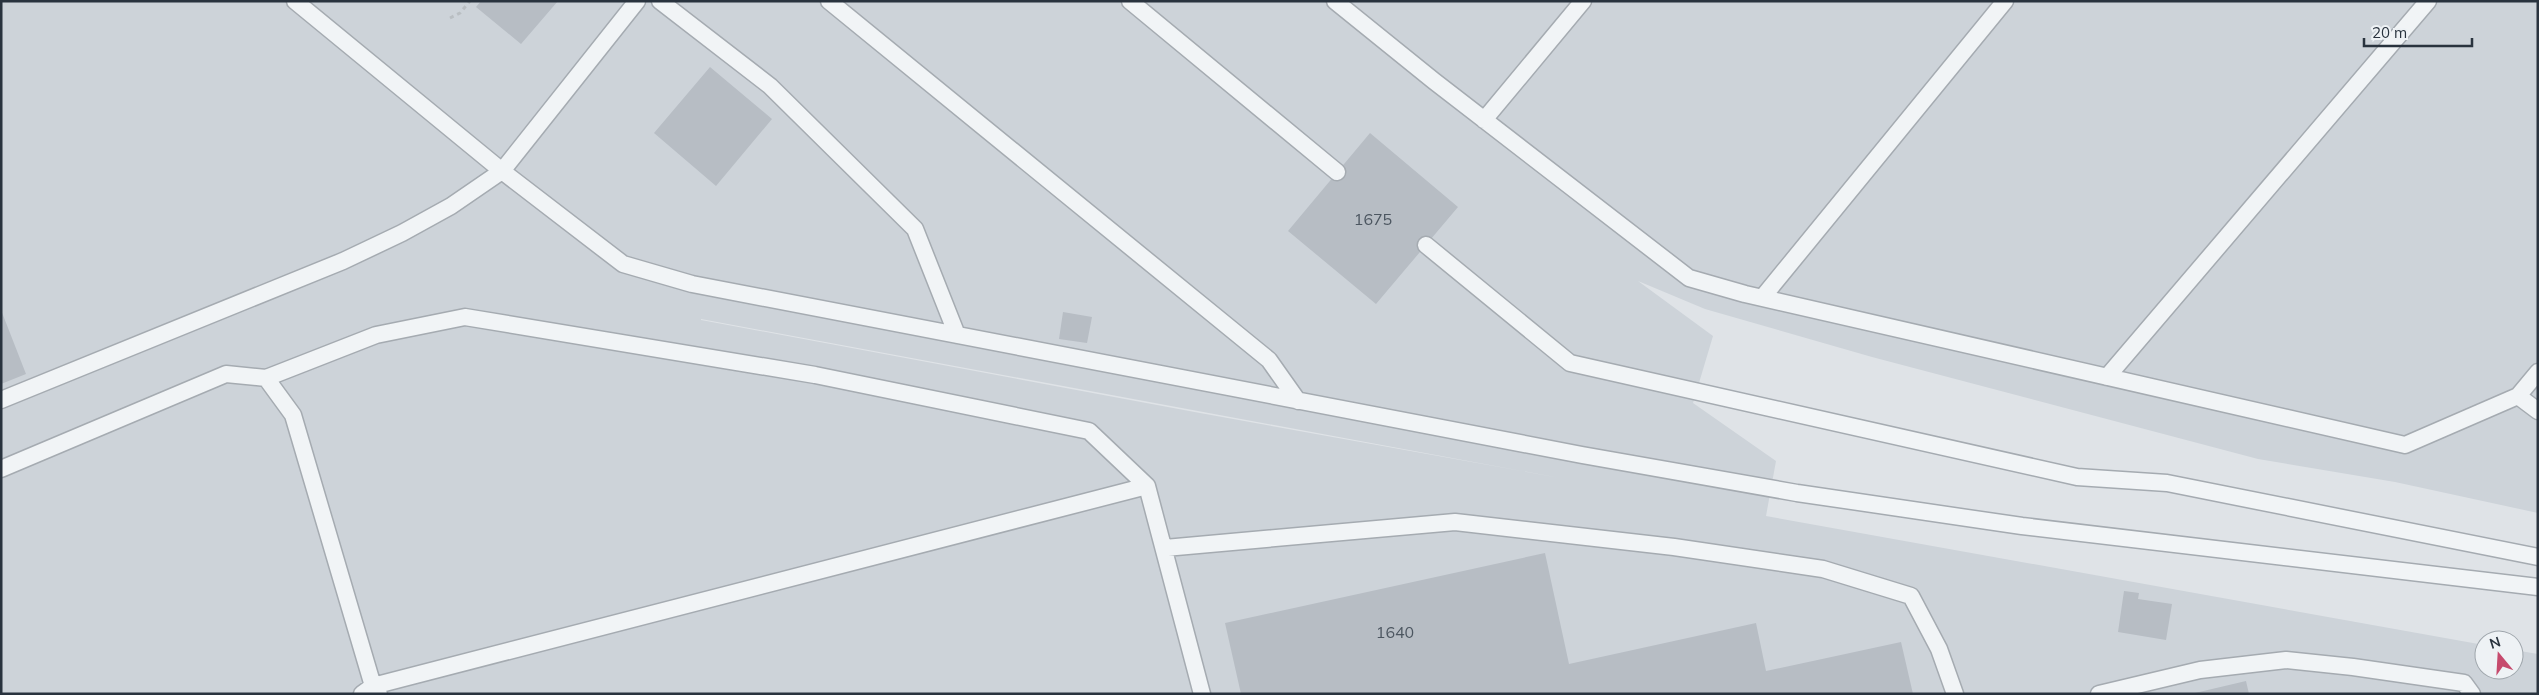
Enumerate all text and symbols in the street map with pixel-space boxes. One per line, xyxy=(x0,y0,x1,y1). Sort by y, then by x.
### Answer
scale bar xyxy=(2364,15,2472,47)
text: 20 m xyxy=(2372,23,2407,42)
house number: 1675 xyxy=(1354,209,1392,229)
house number: 1640 xyxy=(1376,622,1414,642)
north arrow xyxy=(2474,630,2524,680)
text: N xyxy=(2487,632,2503,653)

